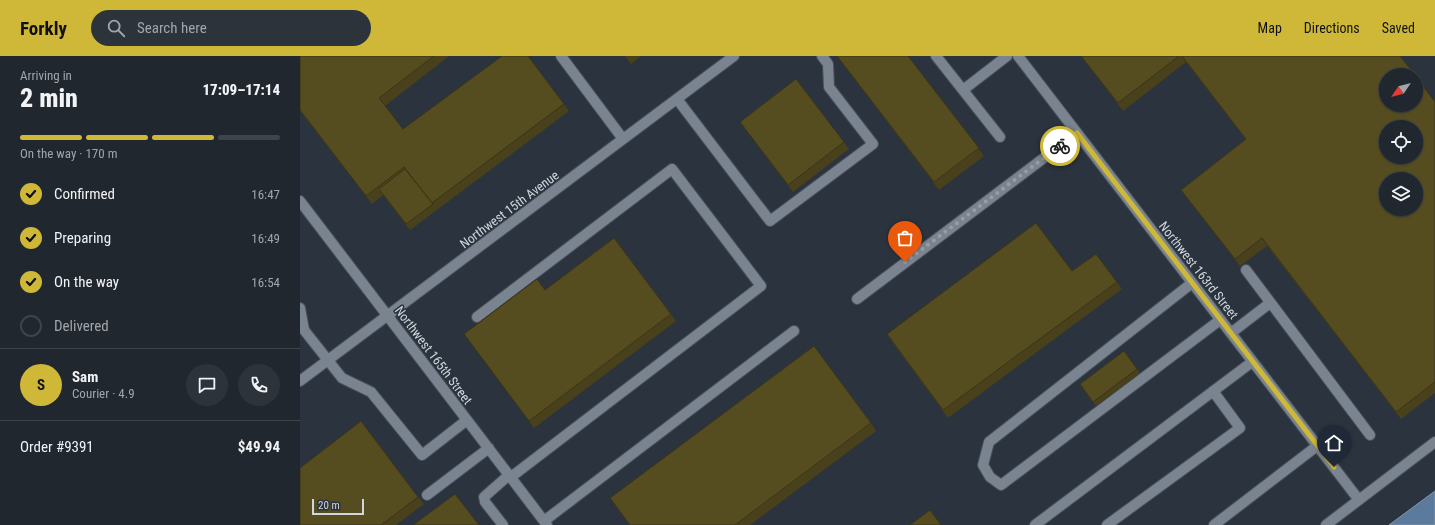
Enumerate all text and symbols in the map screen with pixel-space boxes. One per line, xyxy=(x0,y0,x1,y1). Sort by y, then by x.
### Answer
search box xyxy=(91,10,371,46)
text: Forkly xyxy=(20,17,67,40)
icon: search xyxy=(105,17,127,39)
text: Search here xyxy=(137,19,207,37)
text: Map xyxy=(1258,20,1282,36)
text: Directions xyxy=(1304,20,1360,36)
text: Saved xyxy=(1382,20,1415,36)
text: Arriving in xyxy=(20,68,72,83)
north arrow xyxy=(1379,68,1423,112)
map controls xyxy=(1379,68,1423,216)
text: 17:09–17:14 xyxy=(202,81,280,99)
text: 2 min xyxy=(20,83,78,113)
button: locate xyxy=(1379,120,1423,164)
courier xyxy=(1040,126,1080,166)
icon: bike xyxy=(1049,135,1071,157)
text: On the way · 170 m xyxy=(20,146,117,161)
street label: Northwest 15th Avenue xyxy=(457,167,562,251)
button: layers xyxy=(1379,172,1423,216)
icon: check xyxy=(20,183,42,205)
text: Confirmed xyxy=(54,185,115,203)
text: 16:47 xyxy=(251,187,280,202)
street label: Northwest 163rd Street xyxy=(1156,219,1241,322)
pin xyxy=(888,221,922,262)
icon: check xyxy=(20,227,42,249)
icon: bag xyxy=(894,227,916,249)
text: Preparing xyxy=(54,229,111,247)
text: 16:49 xyxy=(251,231,280,246)
icon: check xyxy=(20,271,42,293)
text: On the way xyxy=(54,273,119,291)
text: 16:54 xyxy=(251,275,280,290)
street label: Northwest 165th Street xyxy=(392,303,476,407)
text: Delivered xyxy=(54,317,109,335)
button: chat xyxy=(186,364,228,406)
button: phone xyxy=(238,364,280,406)
text: Sam xyxy=(72,368,98,386)
text: S xyxy=(37,376,45,394)
text: Courier · 4.9 xyxy=(72,386,135,401)
pin xyxy=(1317,426,1351,467)
icon: home xyxy=(1323,432,1345,454)
text: Order #9391 xyxy=(20,438,94,456)
text: $49.94 xyxy=(238,438,280,456)
scale bar xyxy=(312,497,364,516)
text: 20 m xyxy=(318,499,340,512)

